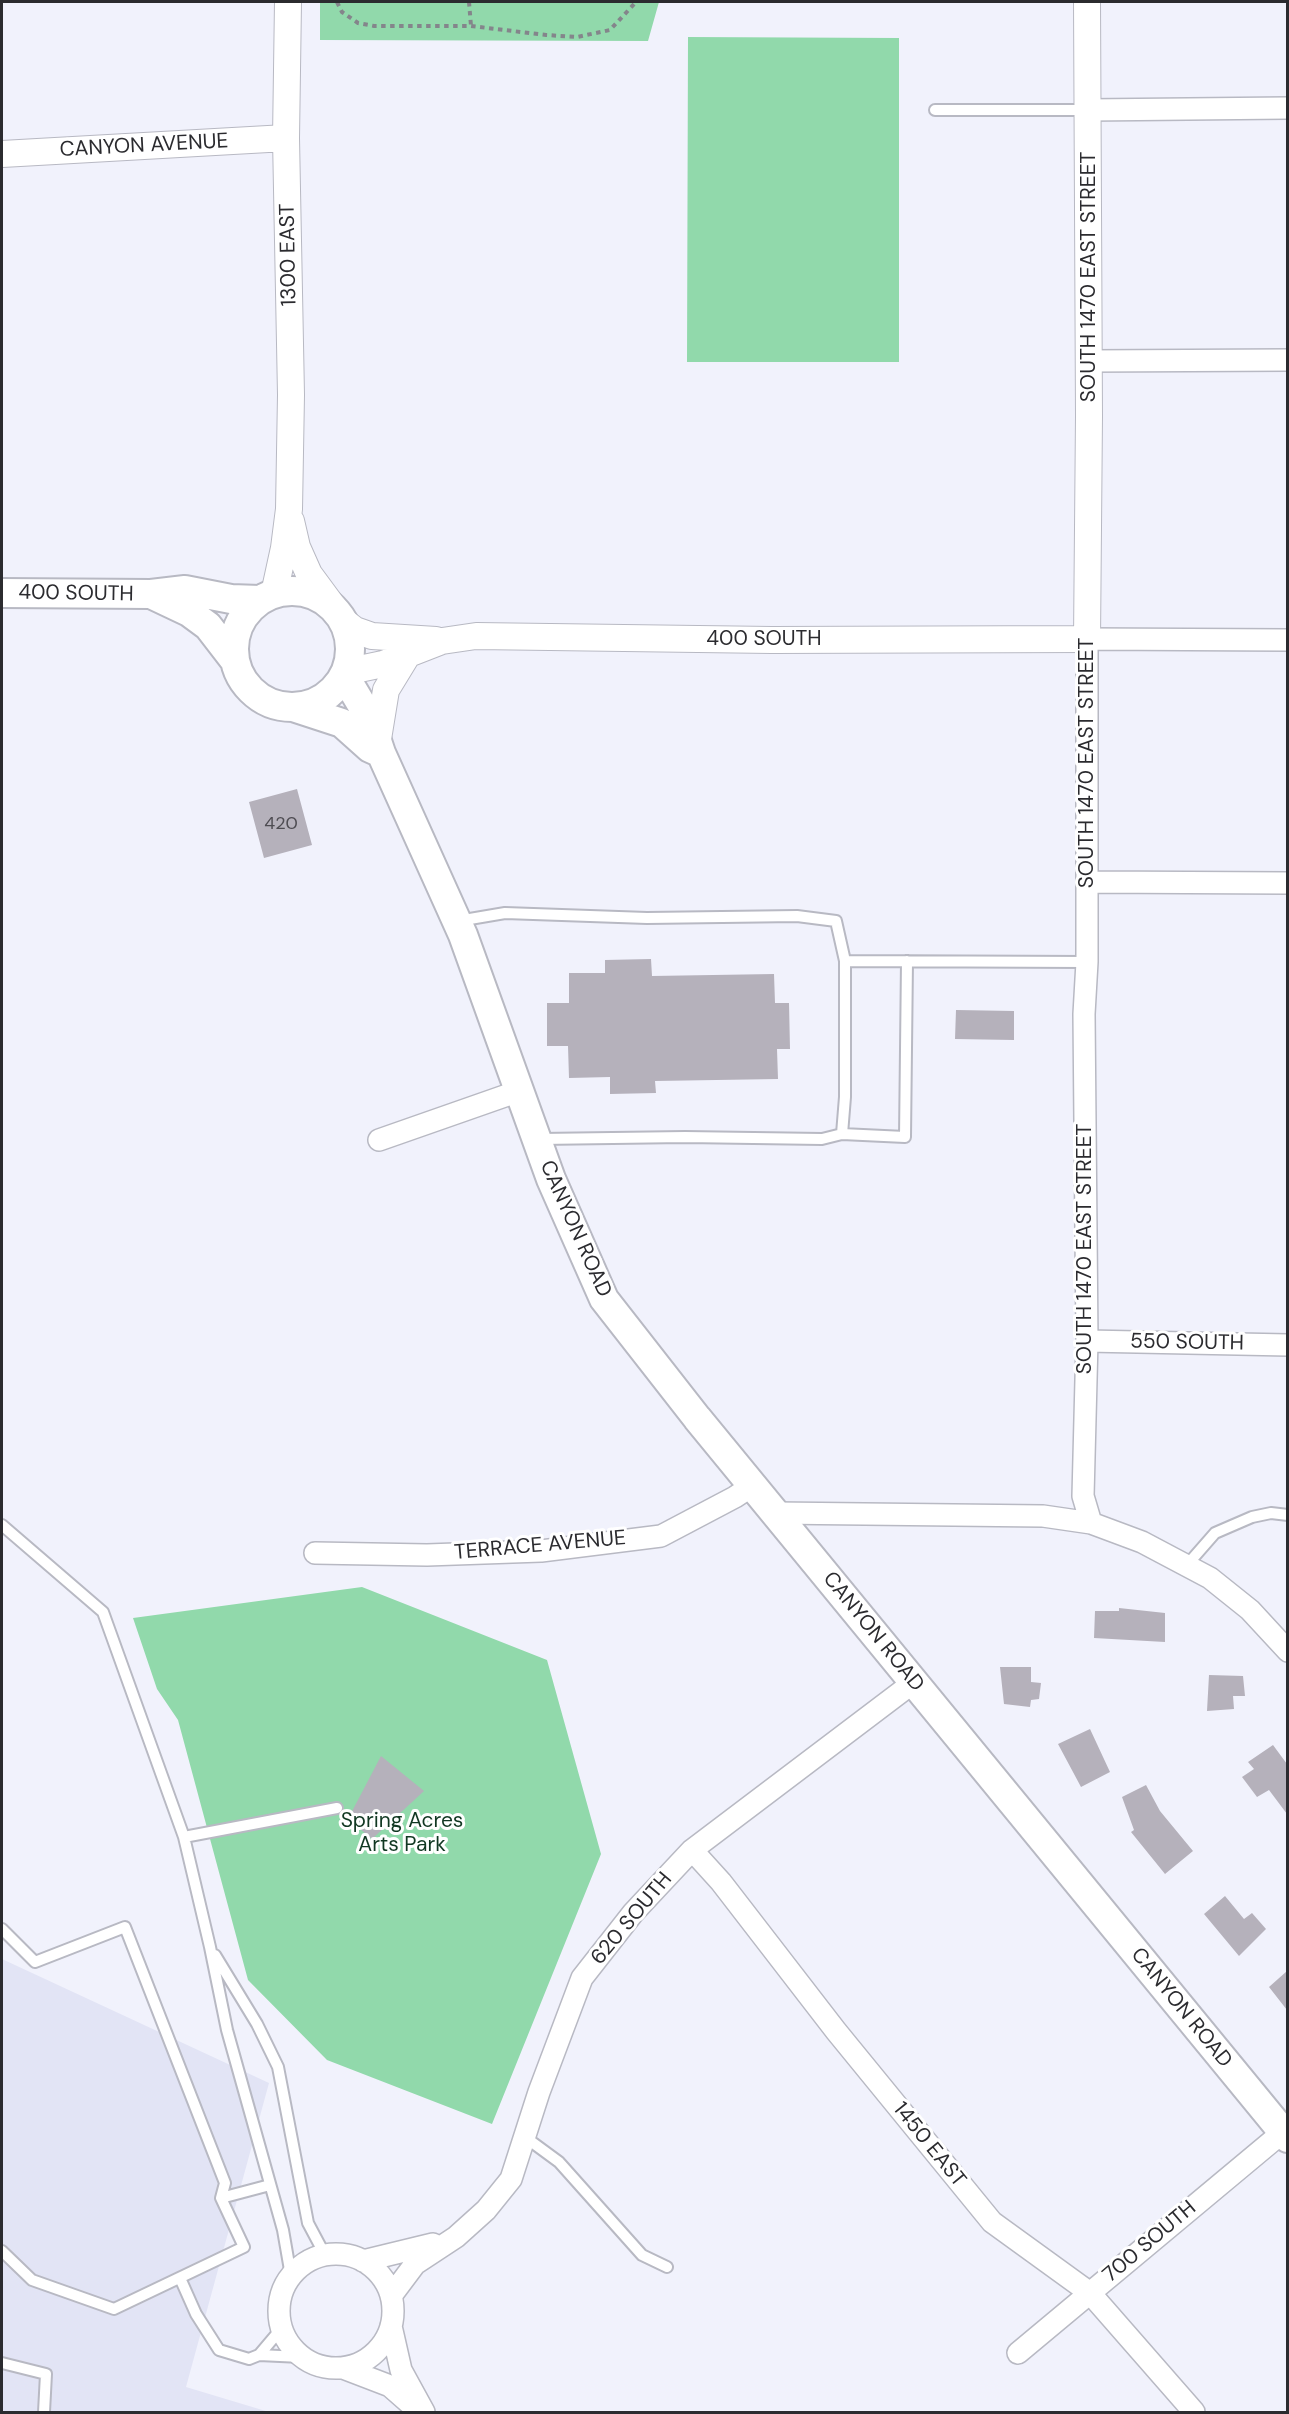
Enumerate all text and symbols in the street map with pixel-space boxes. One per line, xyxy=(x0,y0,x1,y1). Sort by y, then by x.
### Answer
street label: CANYON AVENUE xyxy=(59,129,229,163)
street label: SOUTH 1470 EAST STREET xyxy=(1076,152,1102,402)
street label: 1300 EAST xyxy=(276,203,302,307)
street label: 400 SOUTH xyxy=(18,580,134,608)
street label: 400 SOUTH xyxy=(706,626,822,652)
street label: SOUTH 1470 EAST STREET xyxy=(1074,638,1100,888)
house number: 420 xyxy=(264,813,298,835)
street label: SOUTH 1470 EAST STREET xyxy=(1072,1124,1098,1374)
street label: CANYON ROAD xyxy=(534,1157,616,1301)
street label: 550 SOUTH xyxy=(1130,1329,1244,1357)
street label: TERRACE AVENUE xyxy=(453,1526,627,1566)
street label: CANYON ROAD xyxy=(817,1567,929,1697)
park label: Spring Acres Arts Park xyxy=(341,1808,463,1858)
street label: 620 SOUTH xyxy=(586,1868,678,1970)
street label: CANYON ROAD xyxy=(1125,1943,1237,2073)
street label: 1450 EAST xyxy=(887,2098,971,2192)
street label: 700 SOUTH xyxy=(1098,2196,1202,2288)

